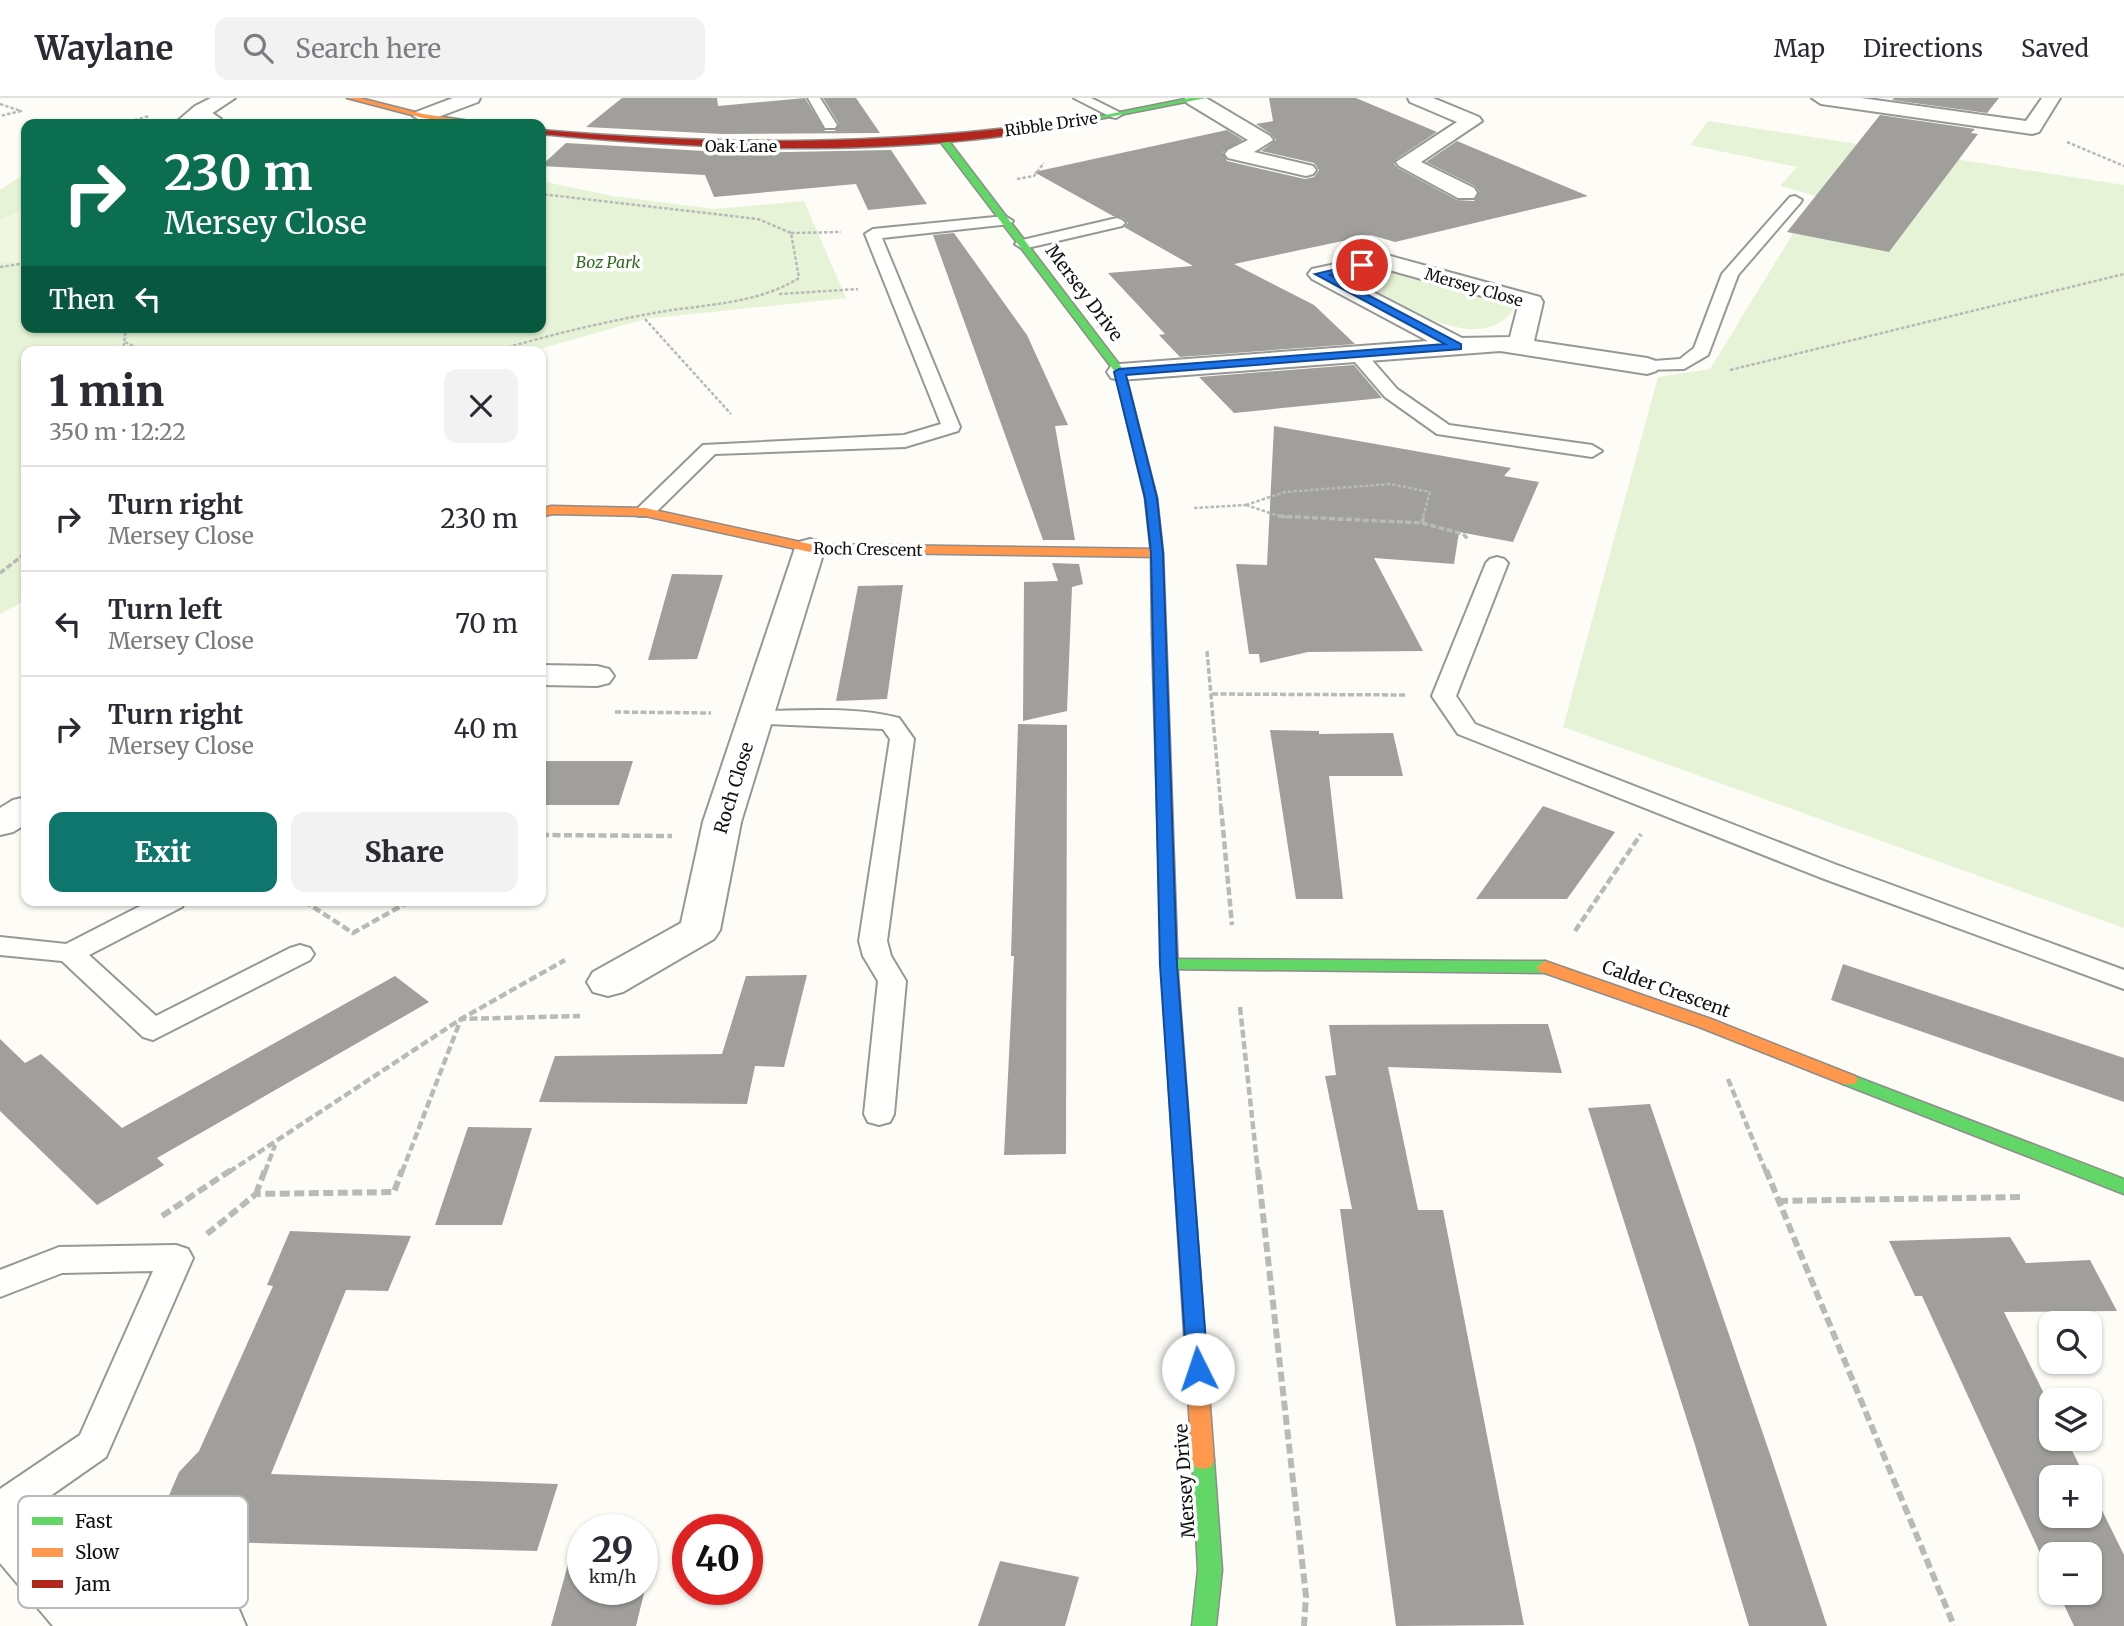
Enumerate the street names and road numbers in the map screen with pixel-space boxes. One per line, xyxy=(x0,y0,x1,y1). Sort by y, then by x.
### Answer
street label: Ribble Drive xyxy=(1003,108,1099,140)
street label: Oak Lane xyxy=(705,136,777,156)
street label: Mersey Drive xyxy=(1041,240,1128,345)
street label: Mersey Close xyxy=(1423,263,1525,311)
street label: Roch Crescent xyxy=(813,538,924,560)
street label: Roch Close xyxy=(709,739,758,836)
street label: Calder Crescent xyxy=(1599,955,1733,1022)
street label: Mersey Drive xyxy=(1169,1423,1200,1539)

